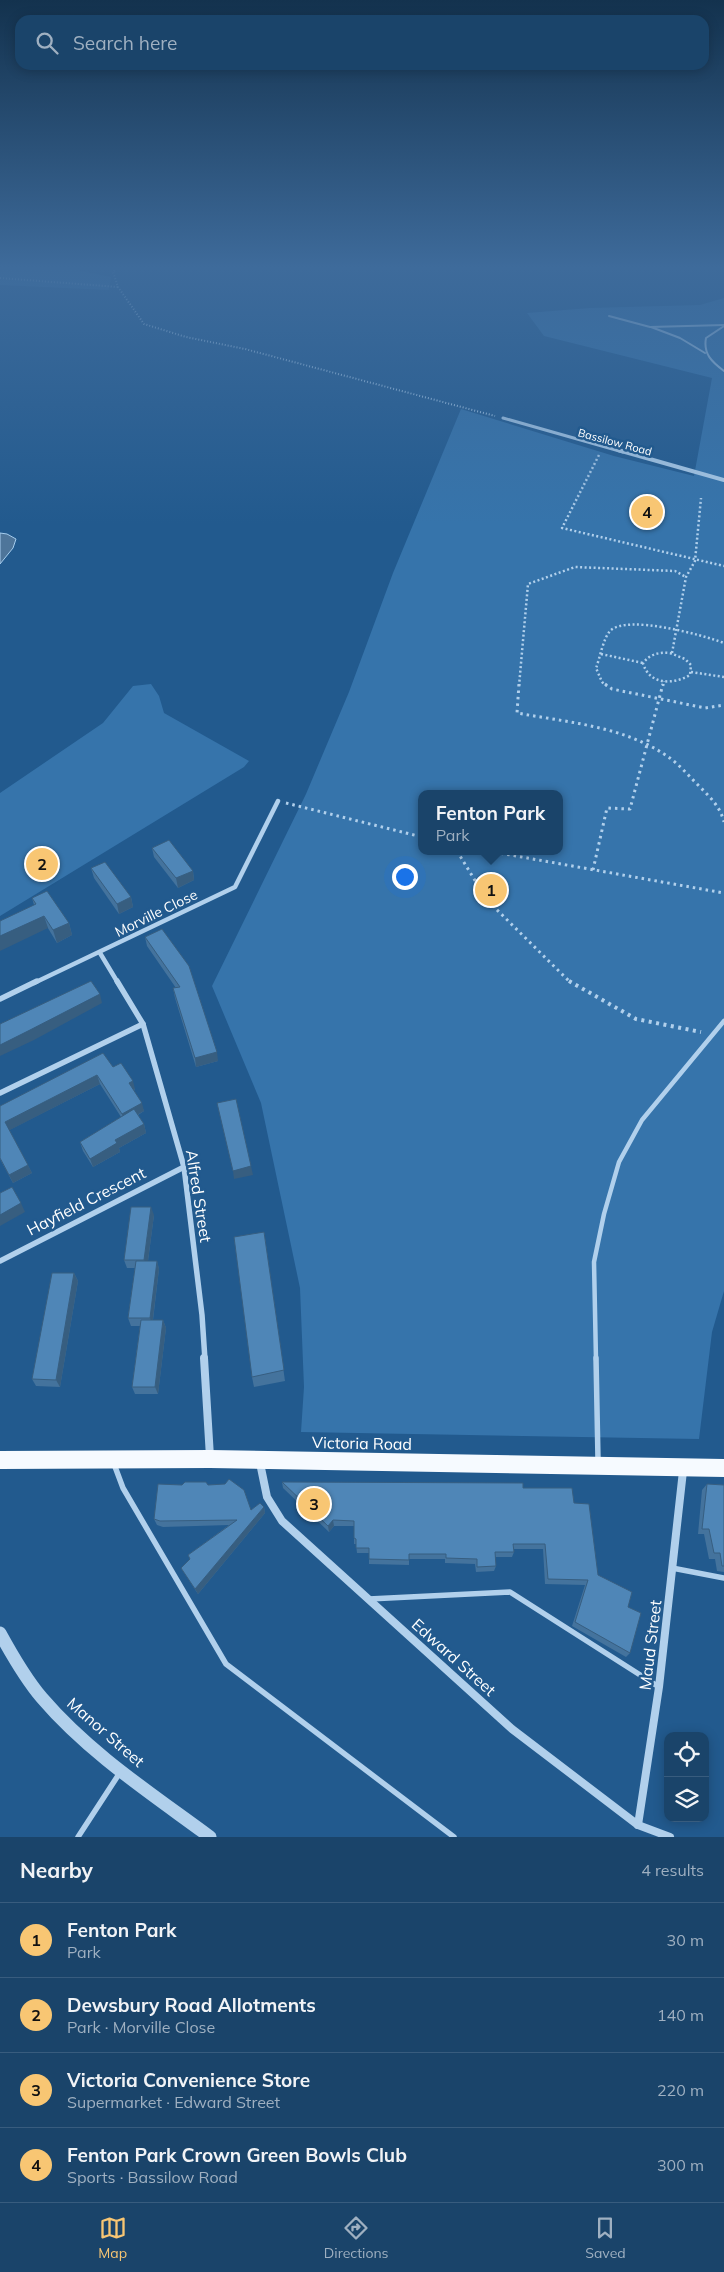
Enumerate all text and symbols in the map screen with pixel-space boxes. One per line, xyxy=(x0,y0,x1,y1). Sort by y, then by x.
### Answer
search box xyxy=(15,15,709,70)
icon: search xyxy=(33,29,61,57)
text: Search here xyxy=(73,31,177,55)
street label: Bassilow Road xyxy=(577,425,653,459)
pin: 4 xyxy=(631,493,663,531)
popup xyxy=(418,790,563,855)
text: Fenton Park xyxy=(436,801,545,825)
text: Park xyxy=(436,825,470,845)
pin: 2 xyxy=(26,845,58,883)
your location xyxy=(392,864,418,890)
pin: 1 xyxy=(475,871,507,909)
street label: Morville Close xyxy=(112,885,200,941)
street label: Alfred Street xyxy=(182,1148,216,1244)
street label: Hayfield Crescent xyxy=(23,1162,149,1240)
street label: Victoria Road xyxy=(312,1432,412,1454)
pin: 3 xyxy=(298,1485,330,1523)
street label: Maud Street xyxy=(635,1598,665,1691)
street label: Edward Street xyxy=(408,1614,500,1700)
street label: Manor Street xyxy=(63,1693,149,1771)
map controls xyxy=(664,1732,709,1822)
button: locate xyxy=(664,1732,709,1777)
button: layers xyxy=(664,1777,709,1822)
text: Nearby xyxy=(20,1857,93,1883)
text: 4 results xyxy=(641,1860,704,1880)
text: Fenton Park xyxy=(67,1918,176,1942)
text: 1 xyxy=(31,1930,41,1950)
text: 30 m xyxy=(667,1930,704,1950)
text: Park xyxy=(67,1942,101,1962)
text: Dewsbury Road Allotments xyxy=(67,1993,316,2017)
text: 2 xyxy=(31,2005,41,2025)
text: 140 m xyxy=(657,2005,704,2025)
text: Park · Morville Close xyxy=(67,2017,215,2037)
text: Victoria Convenience Store xyxy=(67,2068,310,2092)
text: 3 xyxy=(31,2080,41,2100)
text: 220 m xyxy=(657,2080,704,2100)
text: Supermarket · Edward Street xyxy=(67,2092,280,2112)
text: Fenton Park Crown Green Bowls Club xyxy=(67,2143,407,2167)
text: 4 xyxy=(31,2155,41,2175)
text: 300 m xyxy=(657,2155,704,2175)
text: Sports · Bassilow Road xyxy=(67,2167,238,2187)
tab: Map xyxy=(98,2214,127,2262)
tab: Directions xyxy=(324,2214,389,2262)
tab: Saved xyxy=(585,2214,626,2262)

